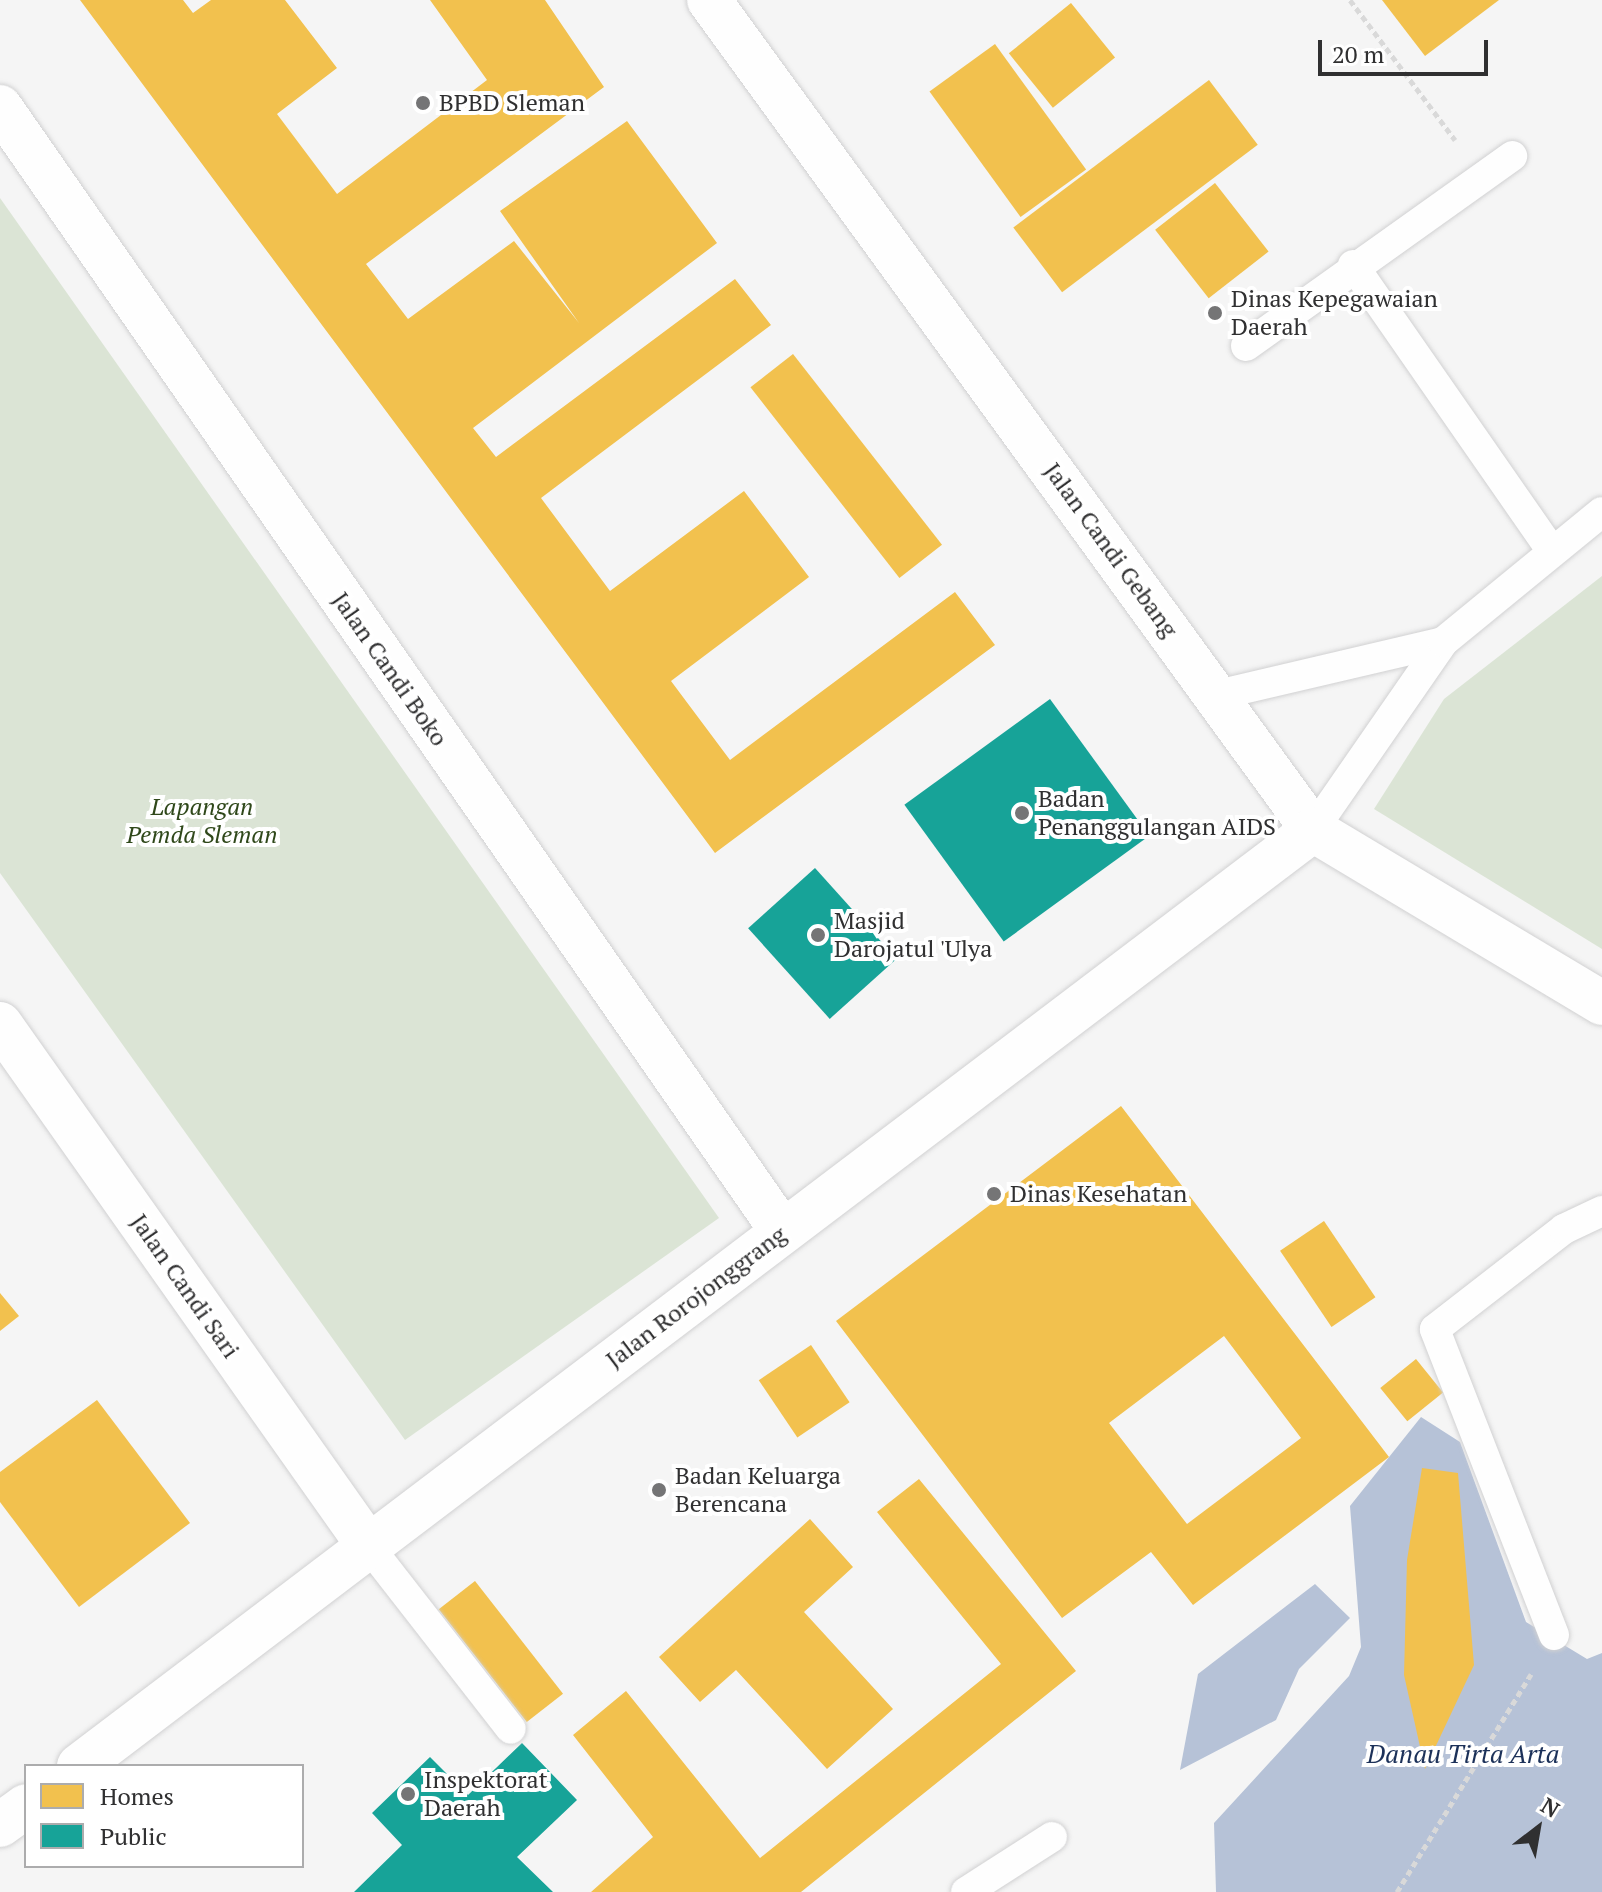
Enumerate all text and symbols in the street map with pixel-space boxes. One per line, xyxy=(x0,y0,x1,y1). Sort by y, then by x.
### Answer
scale bar xyxy=(1322,24,1492,74)
text: 20 m xyxy=(1332,38,1384,70)
place label: BPBD Sleman xyxy=(439,89,585,117)
marker: BPBD Sleman xyxy=(414,94,432,112)
place label: Dinas Kepegawaian Daerah xyxy=(1231,285,1438,341)
marker: Dinas Kepegawaian Daerah xyxy=(1206,304,1224,322)
street label: Jalan Candi Gebang xyxy=(1038,457,1184,643)
street label: Jalan Candi Boko xyxy=(326,586,454,752)
place label: Badan Penanggulangan AIDS xyxy=(1038,785,1276,841)
park label: Lapangan Pemda Sleman xyxy=(127,793,277,849)
marker: Badan Penanggulangan AIDS xyxy=(1013,804,1031,822)
place label: Masjid Darojatul 'Ulya xyxy=(834,907,993,963)
marker: Masjid Darojatul 'Ulya xyxy=(809,926,827,944)
place label: Dinas Kesehatan xyxy=(1010,1180,1187,1208)
marker: Dinas Kesehatan xyxy=(985,1185,1003,1203)
street label: Jalan Candi Sari xyxy=(125,1208,245,1364)
street label: Jalan Rorojonggrang xyxy=(600,1220,792,1374)
place label: Badan Keluarga Berencana xyxy=(675,1462,841,1518)
marker: Badan Keluarga Berencana xyxy=(650,1481,668,1499)
water label: Danau Tirta Arta xyxy=(1366,1738,1560,1770)
legend xyxy=(24,1764,304,1868)
place label: Inspektorat Daerah xyxy=(424,1766,548,1822)
text: Homes xyxy=(100,1780,174,1812)
marker: Inspektorat Daerah xyxy=(399,1785,417,1803)
north arrow xyxy=(1498,1788,1578,1868)
text: N xyxy=(1536,1790,1565,1824)
text: Public xyxy=(100,1820,167,1852)

